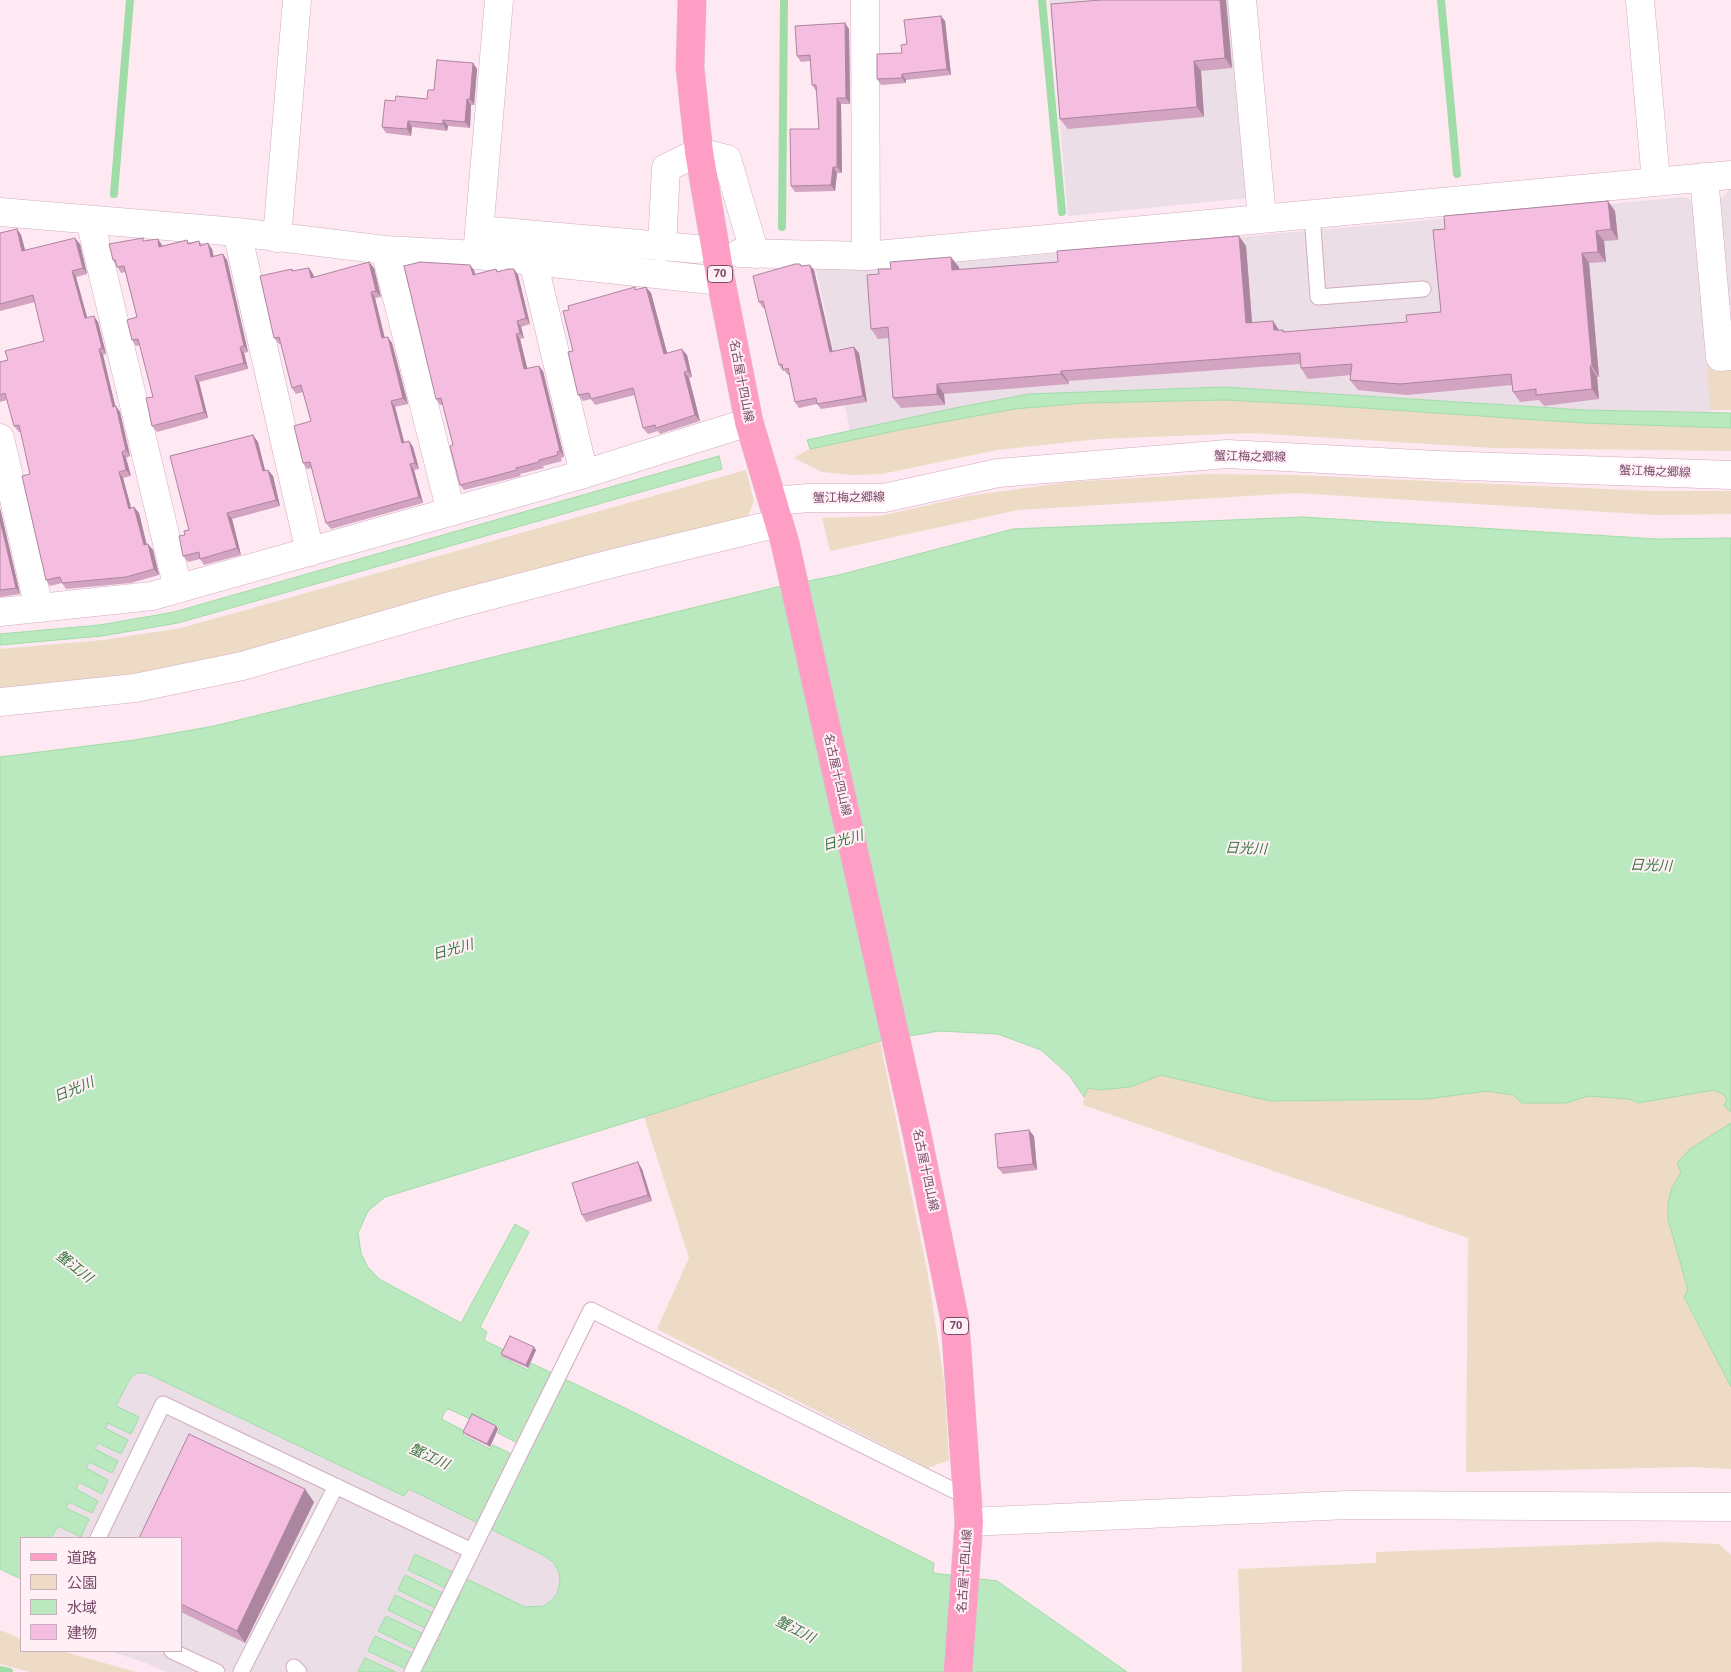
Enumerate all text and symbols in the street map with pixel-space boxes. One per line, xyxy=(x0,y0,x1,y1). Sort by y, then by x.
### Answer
road number: 70 xyxy=(708,266,732,282)
street label: 名古屋十四山線 xyxy=(726,338,756,424)
street label: 蟹江梅之郷線 xyxy=(1214,449,1286,465)
street label: 蟹江梅之郷線 xyxy=(1619,464,1691,480)
street label: 蟹江梅之郷線 xyxy=(813,490,885,506)
street label: 名古屋十四山線 xyxy=(821,732,853,818)
water label: 日光川 xyxy=(820,827,866,855)
water label: 日光川 xyxy=(1225,840,1267,858)
water label: 日光川 xyxy=(1630,857,1672,875)
water label: 日光川 xyxy=(430,936,476,964)
water label: 日光川 xyxy=(51,1074,97,1106)
street label: 名古屋十四山線 xyxy=(909,1127,941,1213)
water label: 蟹江川 xyxy=(52,1247,96,1287)
road number: 70 xyxy=(944,1318,968,1334)
water label: 蟹江川 xyxy=(406,1441,452,1473)
street label: 名古屋十四山線 xyxy=(955,1529,975,1613)
legend xyxy=(20,1537,182,1652)
text: 道路 xyxy=(67,1547,97,1567)
text: 公園 xyxy=(67,1572,97,1592)
text: 水域 xyxy=(67,1597,97,1617)
water label: 蟹江川 xyxy=(772,1613,818,1647)
text: 建物 xyxy=(67,1622,97,1642)

